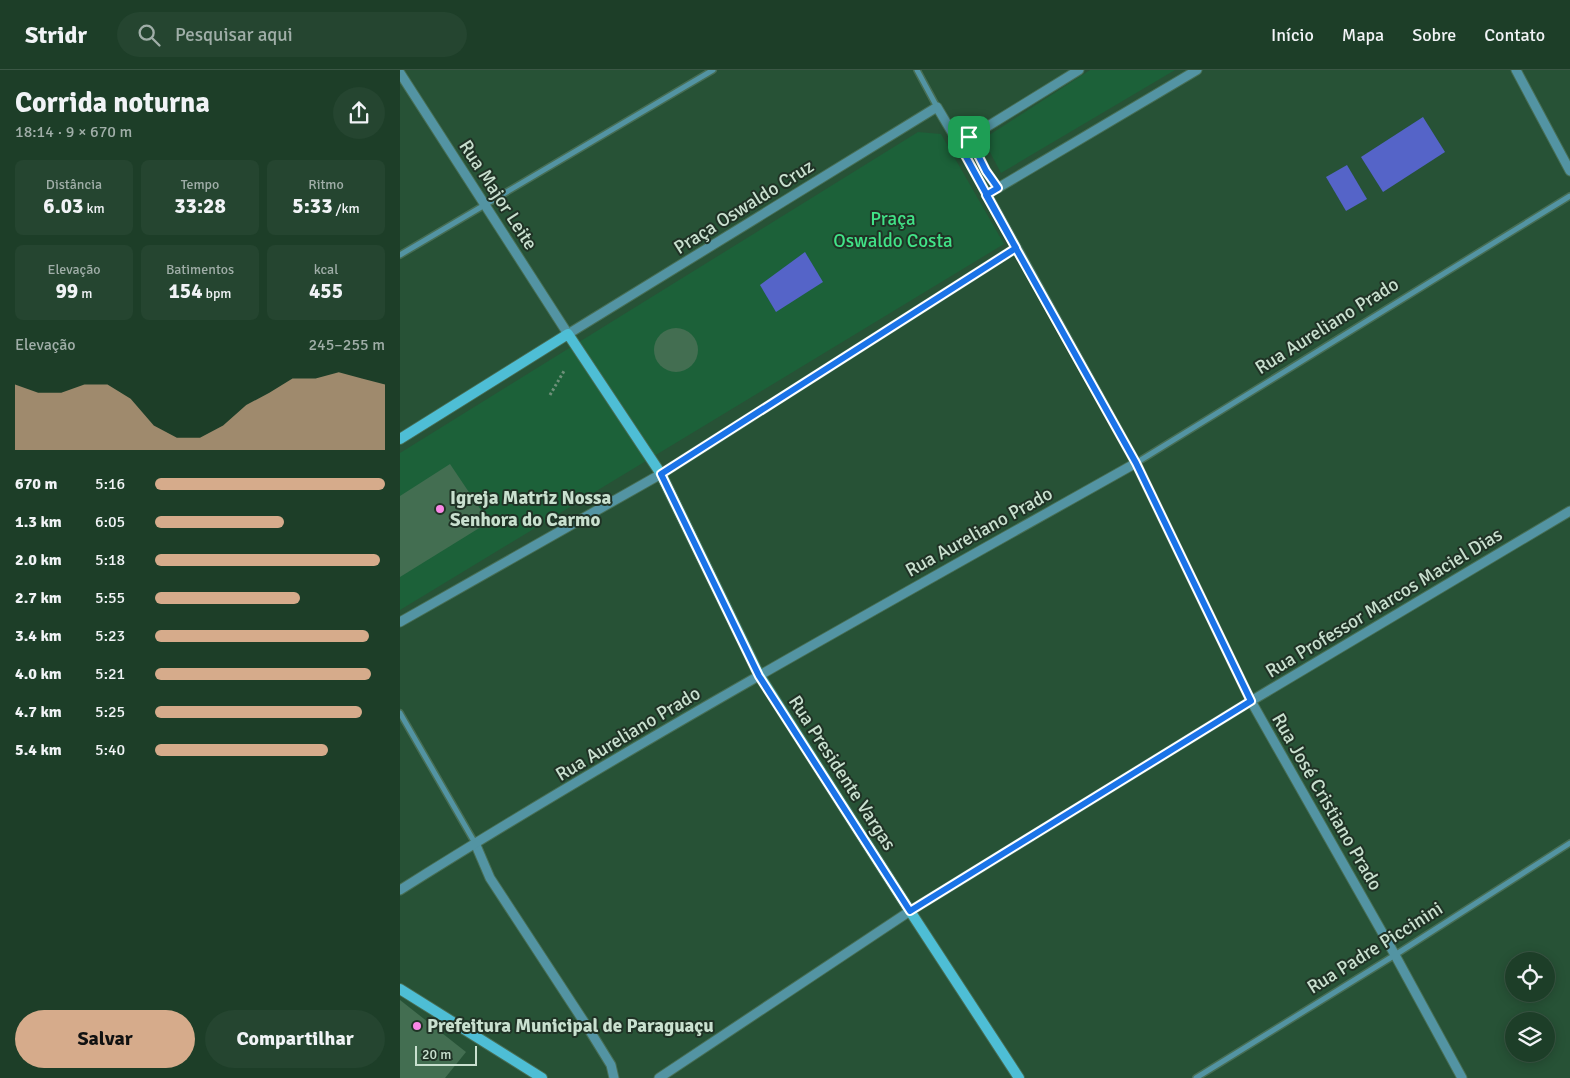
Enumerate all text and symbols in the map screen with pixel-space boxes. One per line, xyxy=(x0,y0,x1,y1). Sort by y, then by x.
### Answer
search box xyxy=(117,12,467,57)
text: Stridr xyxy=(25,20,87,50)
icon: search xyxy=(135,21,163,49)
text: Pesquisar aqui xyxy=(175,23,293,47)
text: Início xyxy=(1271,24,1314,46)
text: Mapa xyxy=(1342,24,1384,46)
text: Sobre xyxy=(1412,24,1456,46)
text: Contato xyxy=(1484,24,1545,46)
text: Corrida noturna xyxy=(15,86,210,120)
button: share xyxy=(333,87,385,139)
pin xyxy=(948,116,990,158)
text: 18:14 · 9 × 670 m xyxy=(15,122,132,142)
icon: arrive xyxy=(955,123,983,151)
street label: Rua Major Leite xyxy=(453,135,543,255)
street label: Praça Oswaldo Cruz xyxy=(670,154,818,260)
text: Distância xyxy=(46,176,102,193)
text: Tempo xyxy=(181,176,219,193)
text: Ritmo xyxy=(308,176,344,193)
text: 6.03 xyxy=(43,193,83,219)
text: 33:28 xyxy=(174,193,226,219)
text: 5:33 xyxy=(292,193,333,219)
text: km xyxy=(83,200,105,217)
text: /km xyxy=(333,200,360,217)
park label: Praça Oswaldo Costa xyxy=(833,207,953,253)
text: Elevação xyxy=(47,261,101,278)
text: Batimentos xyxy=(166,261,234,278)
text: kcal xyxy=(314,261,338,278)
street label: Rua Aureliano Prado xyxy=(1251,272,1403,380)
text: 99 xyxy=(56,278,78,304)
text: 154 xyxy=(168,278,202,304)
text: 455 xyxy=(309,278,343,304)
text: m xyxy=(78,285,92,302)
text: bpm xyxy=(202,285,232,302)
text: Elevação xyxy=(15,335,76,355)
text: 245–255 m xyxy=(308,335,385,355)
text: 670 m xyxy=(15,474,57,494)
text: 5:16 xyxy=(95,474,125,494)
street label: Rua Aureliano Prado xyxy=(901,482,1057,582)
place label: Igreja Matriz Nossa Senhora do Carmo xyxy=(450,486,611,532)
marker: Igreja Matriz Nossa Senhora do Carmo xyxy=(434,503,446,515)
text: 1.3 km xyxy=(15,512,62,532)
text: 6:05 xyxy=(95,512,125,532)
street label: Rua Professor Marcos Maciel Dias xyxy=(1261,523,1507,683)
text: 2.0 km xyxy=(15,550,62,570)
text: 5:18 xyxy=(95,550,125,570)
text: 2.7 km xyxy=(15,588,62,608)
text: 5:55 xyxy=(95,588,125,608)
text: 3.4 km xyxy=(15,626,62,646)
text: 5:23 xyxy=(95,626,125,646)
text: 4.0 km xyxy=(15,664,62,684)
text: 5:21 xyxy=(95,664,125,684)
street label: Rua Aureliano Prado xyxy=(551,681,705,787)
street label: Rua Presidente Vargas xyxy=(783,691,901,855)
text: 4.7 km xyxy=(15,702,62,722)
text: 5:25 xyxy=(95,702,125,722)
street label: Rua José Cristiano Prado xyxy=(1266,709,1388,895)
text: 5.4 km xyxy=(15,740,62,760)
text: 5:40 xyxy=(95,740,125,760)
street label: Rua Padre Piccinini xyxy=(1303,897,1447,999)
map controls xyxy=(1505,952,1555,1062)
button: locate xyxy=(1505,952,1555,1002)
button: Salvar xyxy=(15,1010,195,1068)
button: Compartilhar xyxy=(205,1010,385,1068)
button: layers xyxy=(1505,1012,1555,1062)
place label: Prefeitura Municipal de Paraguaçu xyxy=(427,1014,714,1038)
marker: Prefeitura Municipal de Paraguaçu xyxy=(411,1020,423,1032)
scale bar xyxy=(415,1043,478,1066)
text: 20 m xyxy=(422,1046,451,1063)

